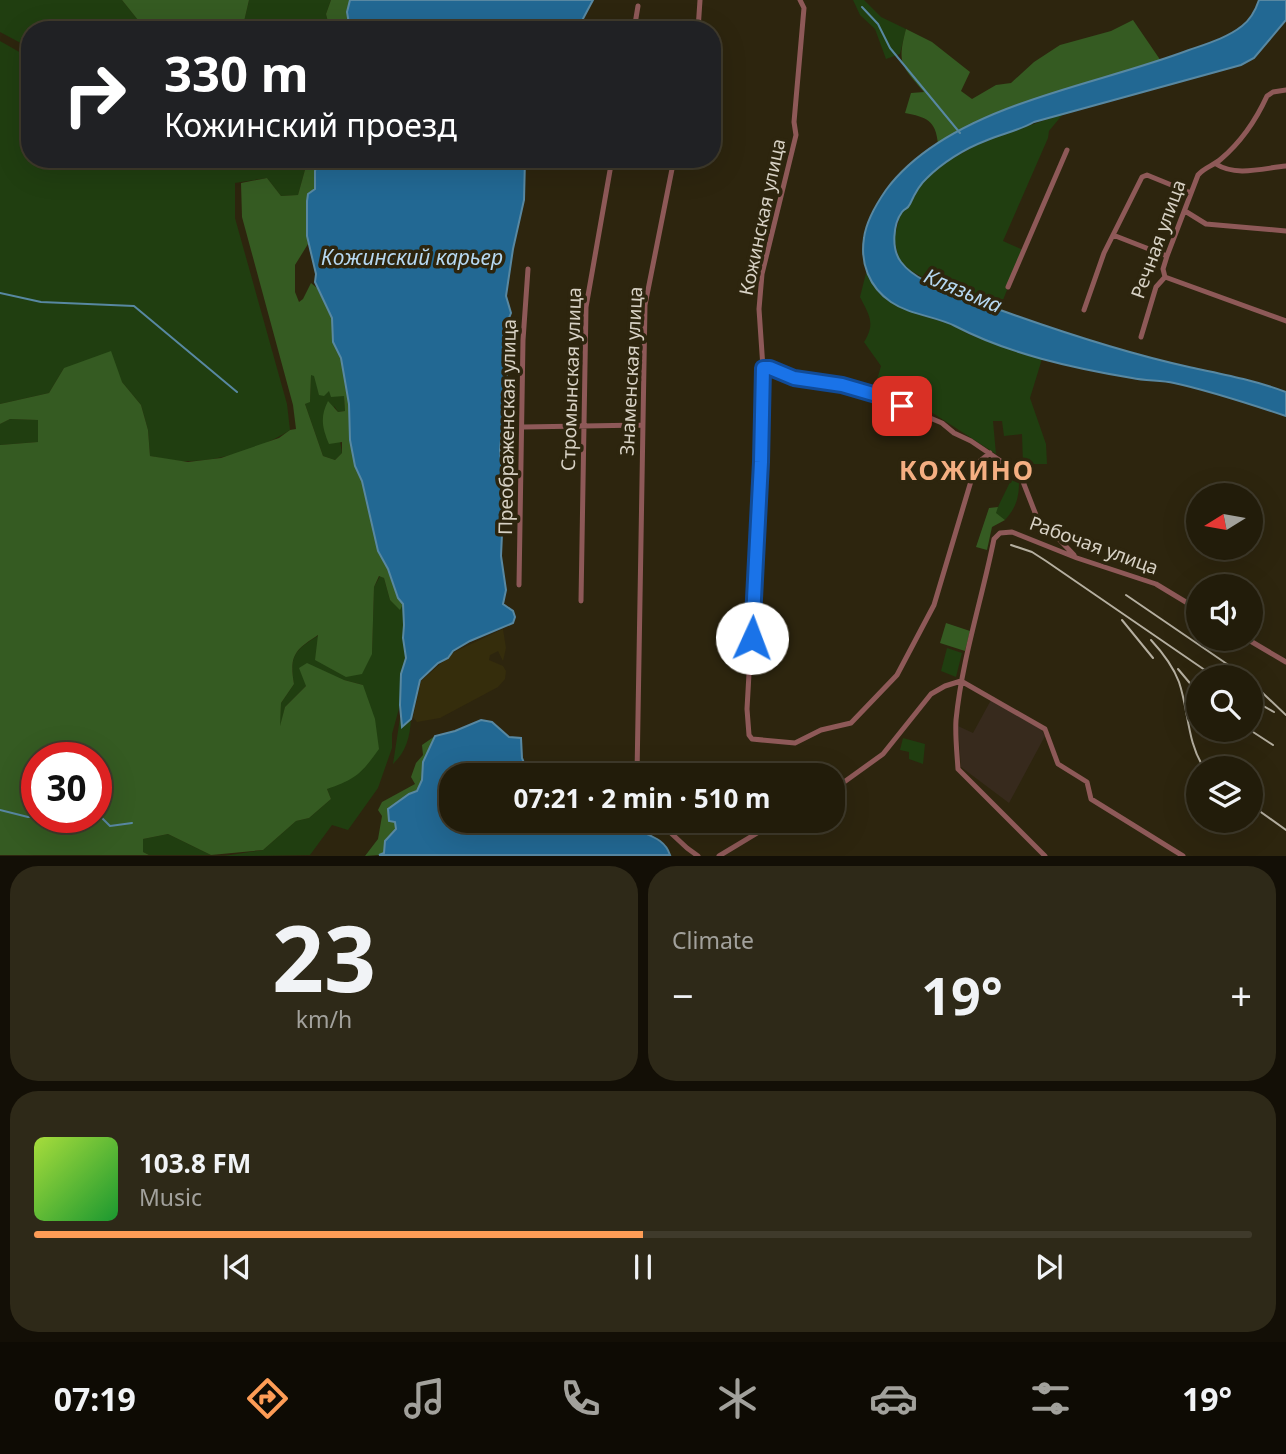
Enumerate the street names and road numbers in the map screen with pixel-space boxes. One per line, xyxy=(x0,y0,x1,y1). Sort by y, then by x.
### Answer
street label: Кожинская улица xyxy=(733,136,791,298)
street label: Речная улица xyxy=(1124,176,1192,302)
street label: Знаменская улица xyxy=(614,286,648,456)
street label: Стромынская улица xyxy=(555,287,587,471)
street label: Преображенская улица xyxy=(492,319,522,535)
street label: Рабочая улица xyxy=(1026,510,1162,580)

